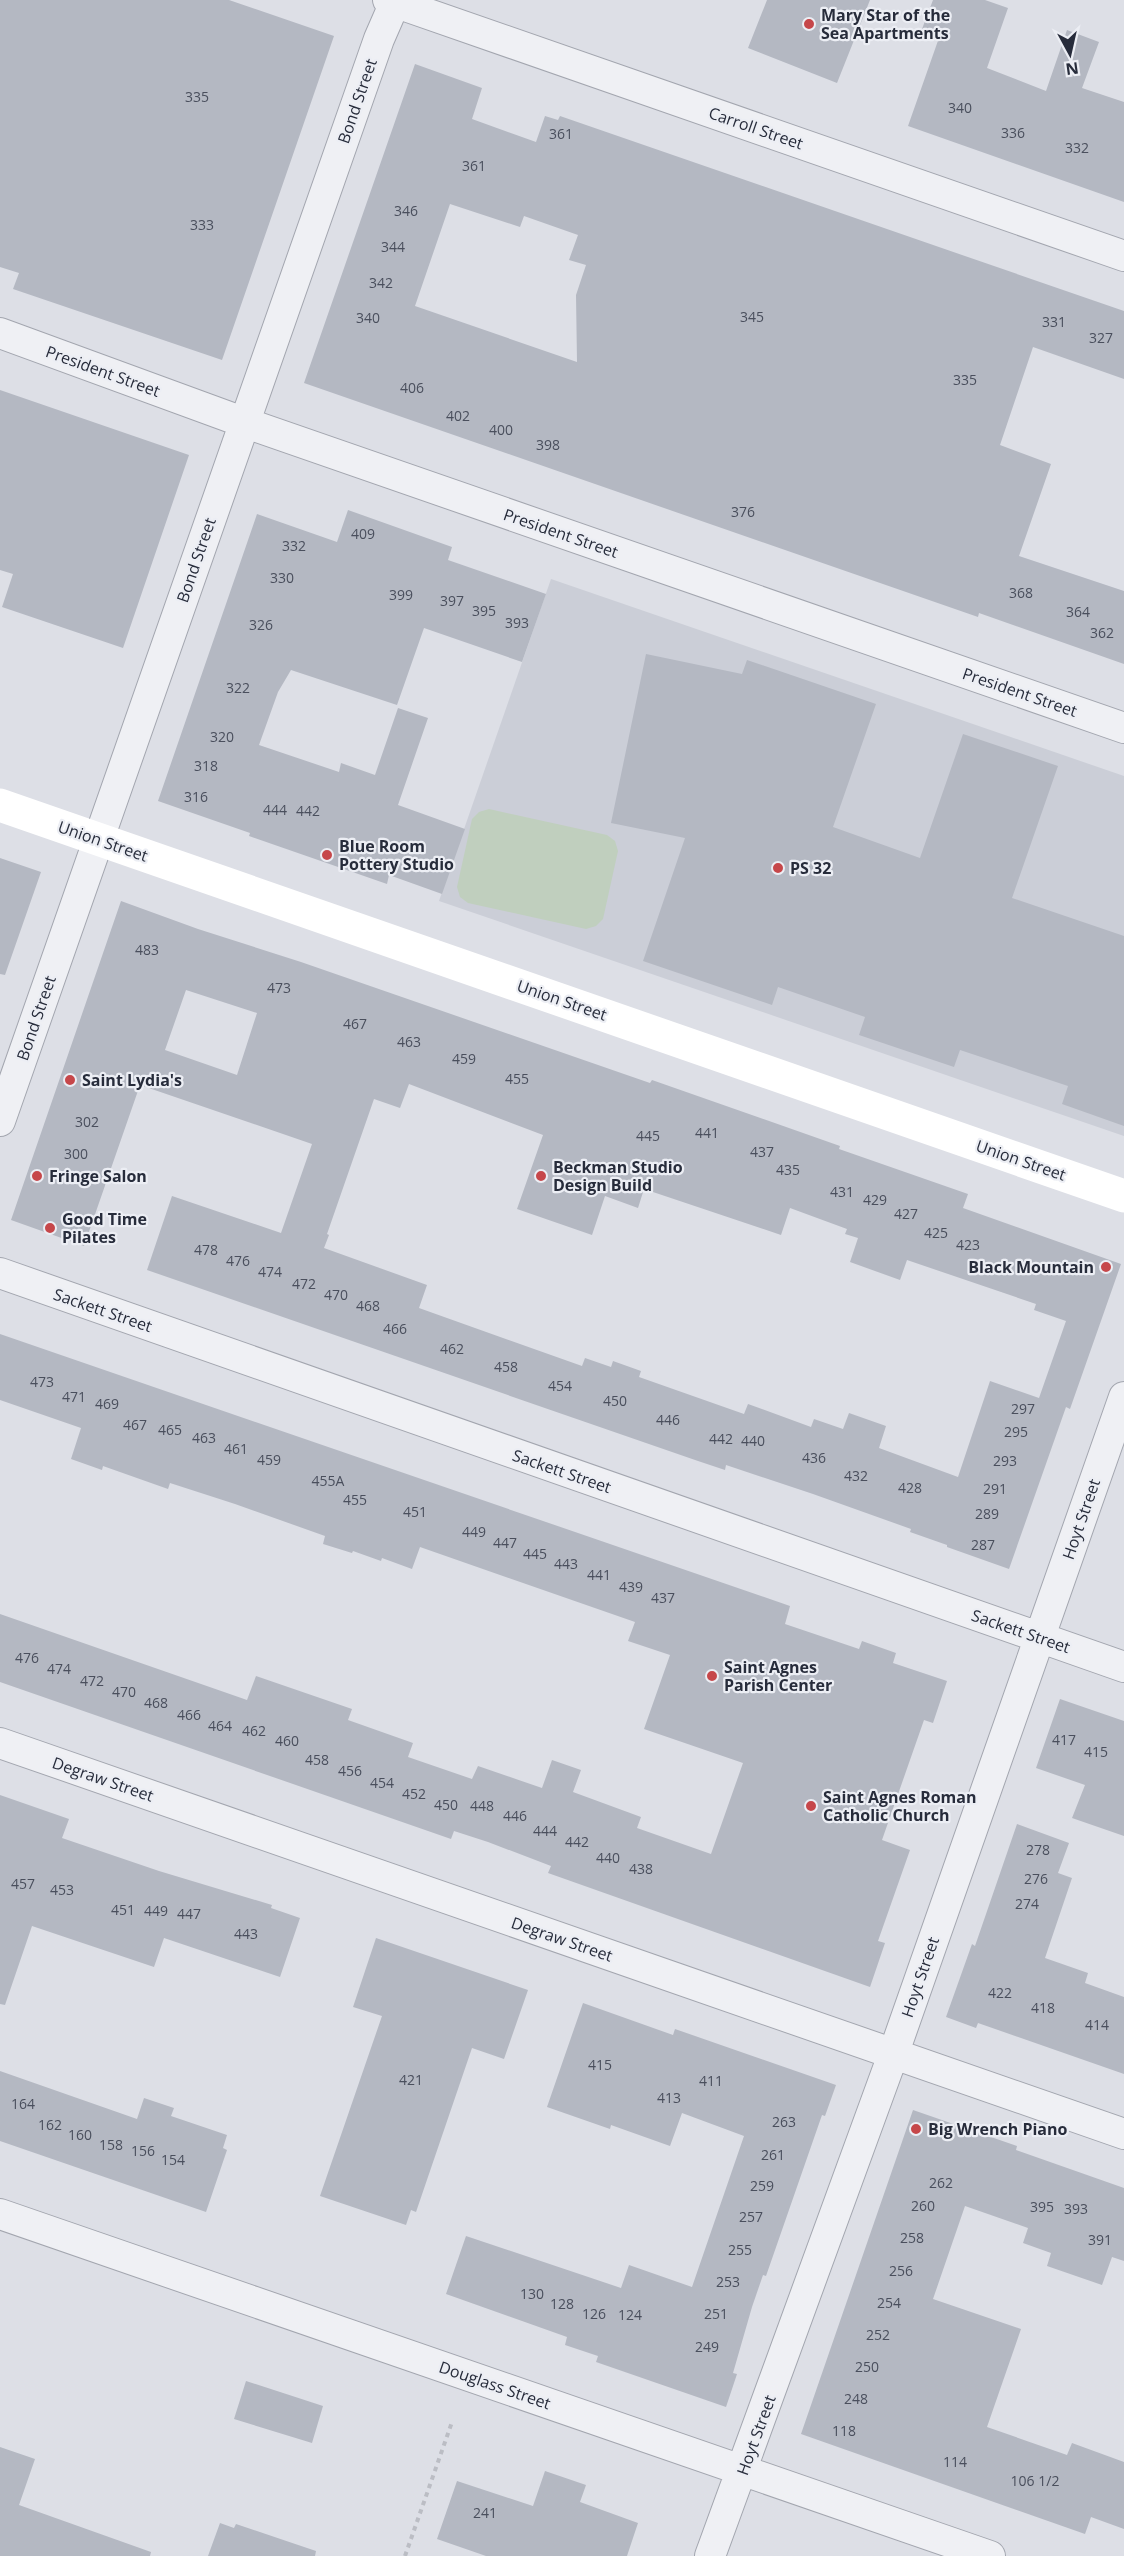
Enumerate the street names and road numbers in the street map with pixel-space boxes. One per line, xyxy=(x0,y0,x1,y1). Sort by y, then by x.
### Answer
street label: Bond Street xyxy=(332,55,382,146)
street label: Carroll Street xyxy=(706,102,806,155)
street label: President Street xyxy=(43,340,163,402)
street label: President Street xyxy=(501,503,622,563)
street label: Bond Street xyxy=(171,514,221,605)
street label: President Street xyxy=(960,662,1081,722)
street label: Union Street xyxy=(55,815,151,867)
street label: Bond Street xyxy=(11,972,61,1063)
street label: Union Street xyxy=(514,974,610,1026)
street label: Union Street xyxy=(973,1134,1069,1186)
street label: Sackett Street xyxy=(51,1283,156,1337)
street label: Sackett Street xyxy=(510,1444,615,1498)
street label: Hoyt Street xyxy=(1057,1475,1105,1562)
street label: Sackett Street xyxy=(969,1604,1074,1658)
street label: Degraw Street xyxy=(49,1751,157,1807)
street label: Degraw Street xyxy=(508,1911,616,1967)
street label: Hoyt Street xyxy=(896,1933,944,2020)
street label: Douglass Street xyxy=(436,2356,554,2415)
street label: Hoyt Street xyxy=(731,2391,781,2478)

